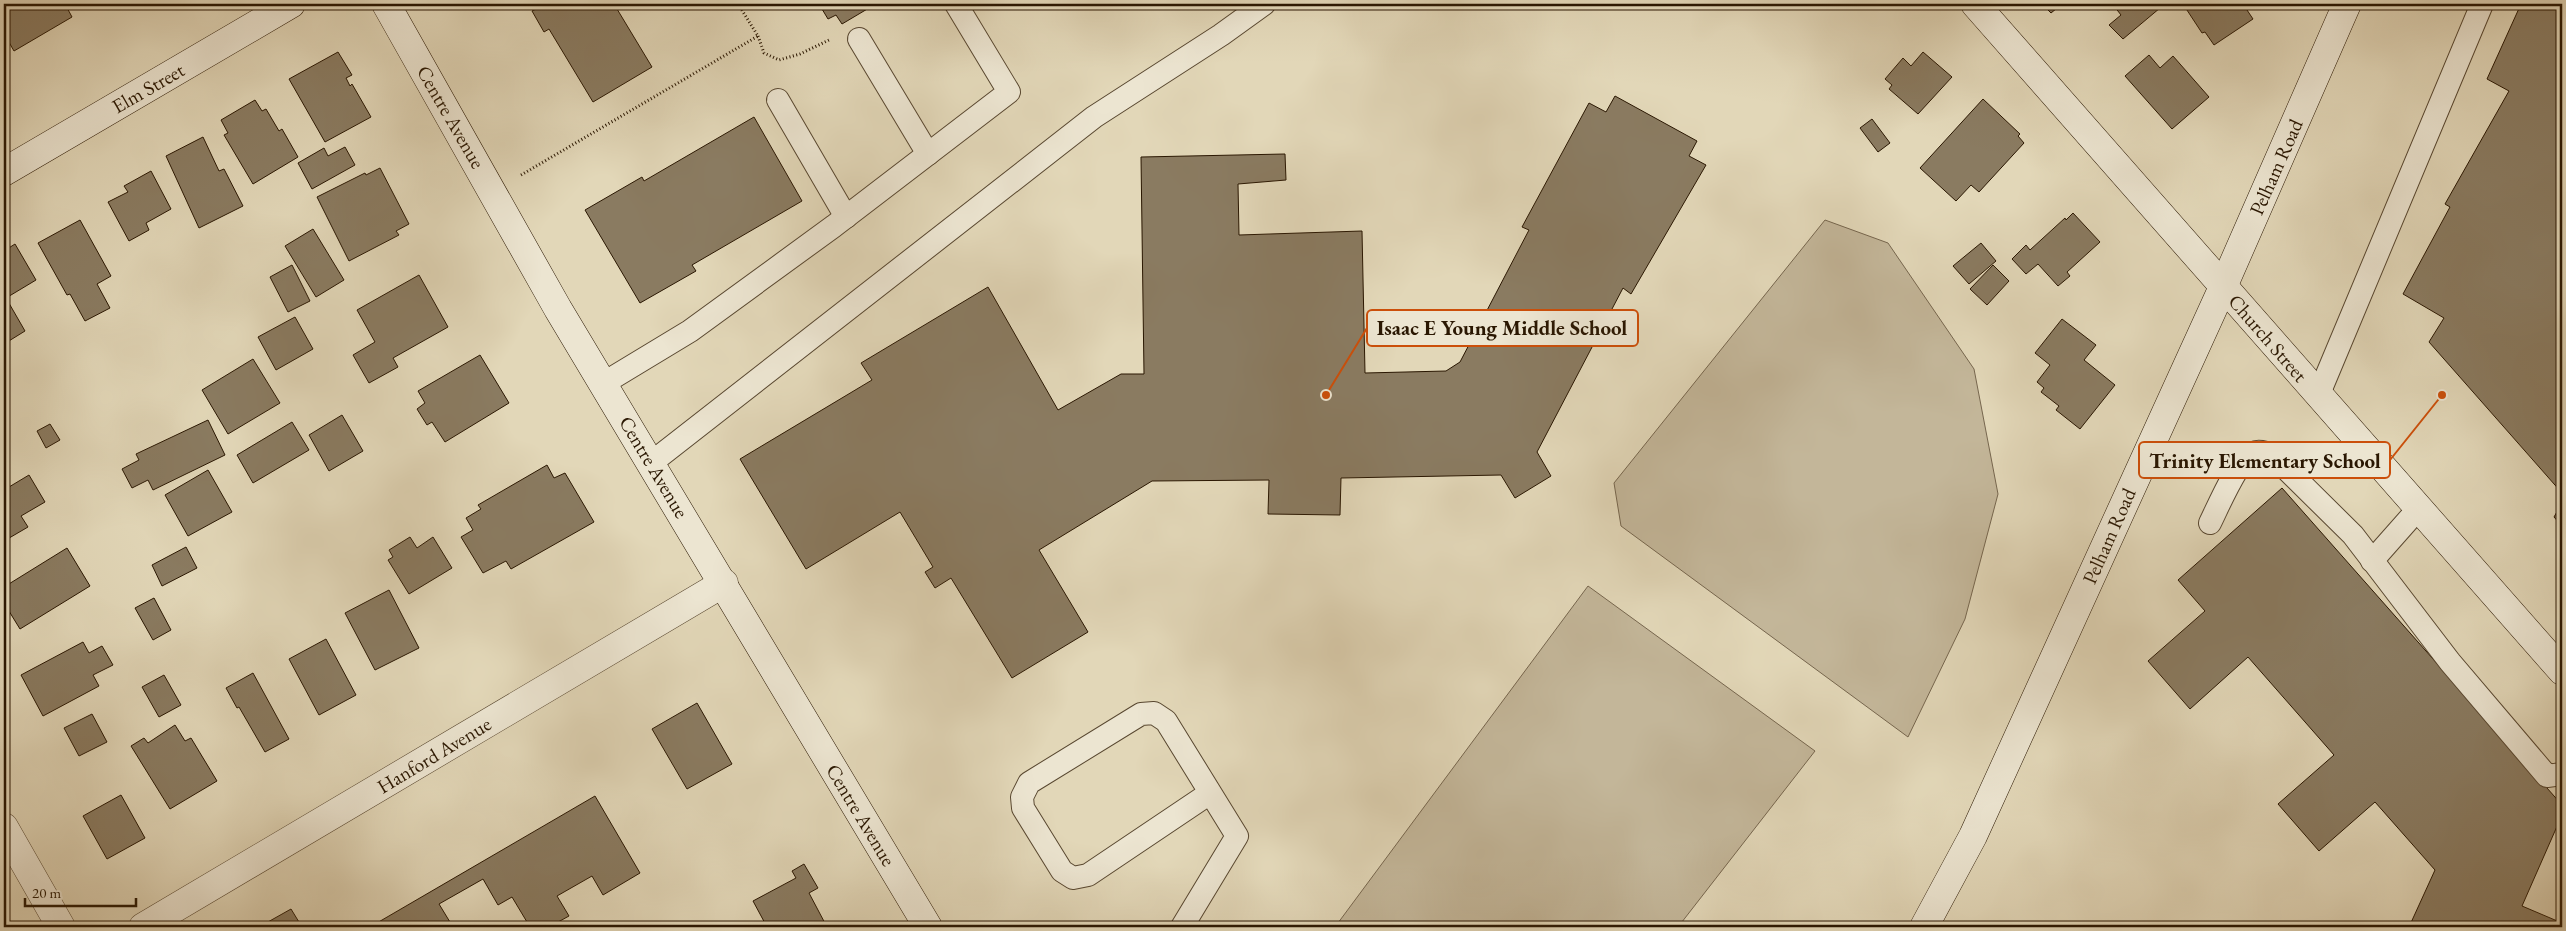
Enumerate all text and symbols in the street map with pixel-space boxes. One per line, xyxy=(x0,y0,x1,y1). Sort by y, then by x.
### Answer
street label: Elm Street xyxy=(107,56,190,119)
street label: Centre Avenue xyxy=(411,61,491,173)
street label: Pelham Road xyxy=(2243,114,2309,219)
street label: Church Street xyxy=(2223,289,2314,388)
callout: Isaac E Young Middle School xyxy=(1367,310,1638,346)
text: Isaac E Young Middle School xyxy=(1377,314,1627,341)
street label: Centre Avenue xyxy=(613,411,695,523)
callout: Trinity Elementary School xyxy=(2139,442,2390,478)
text: Trinity Elementary School xyxy=(2149,447,2381,474)
street label: Pelham Road xyxy=(2076,483,2142,588)
street label: Hanford Avenue xyxy=(372,711,496,799)
street label: Centre Avenue xyxy=(820,759,902,871)
scale bar xyxy=(25,876,136,908)
text: 20 m xyxy=(32,883,61,902)

